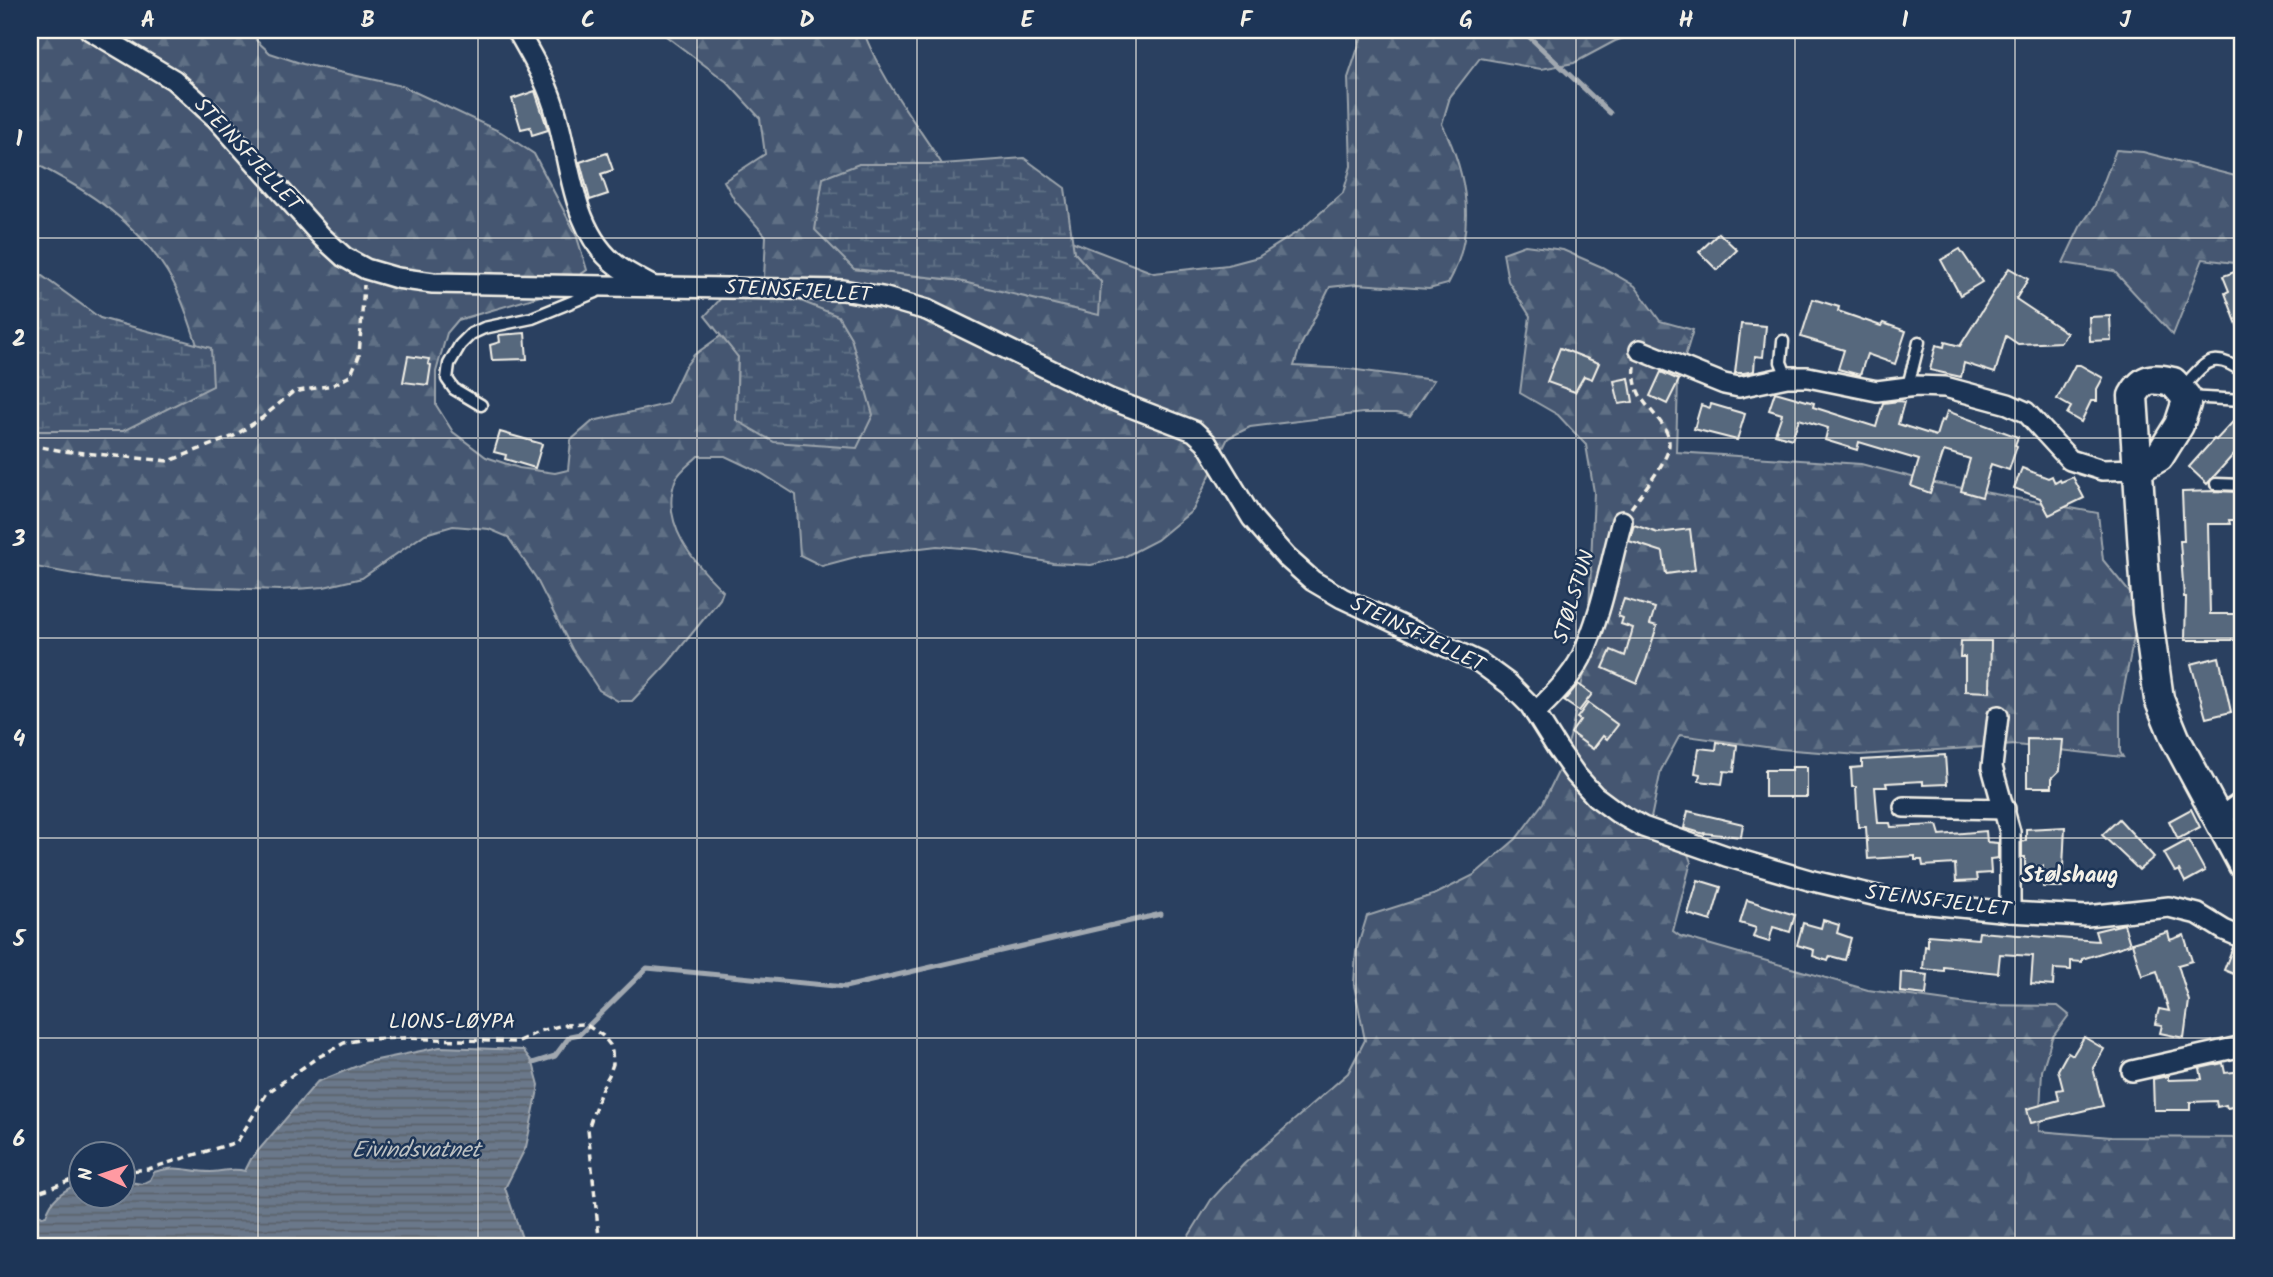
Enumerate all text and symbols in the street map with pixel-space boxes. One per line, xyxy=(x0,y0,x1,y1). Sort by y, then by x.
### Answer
text: A xyxy=(141,3,155,39)
text: B xyxy=(361,3,375,39)
text: C xyxy=(581,3,595,39)
text: D xyxy=(799,3,815,39)
text: E xyxy=(1021,3,1035,39)
text: F xyxy=(1240,3,1254,39)
text: G xyxy=(1459,3,1473,39)
text: H xyxy=(1679,3,1694,39)
text: I xyxy=(1901,3,1909,39)
text: J xyxy=(2119,3,2131,39)
street label: STEINSFJELLET xyxy=(185,90,310,221)
text: 1 xyxy=(16,122,23,158)
street label: STEINSFJELLET xyxy=(724,272,874,312)
text: 2 xyxy=(12,322,26,358)
text: 3 xyxy=(12,522,26,558)
street label: STØLSTUN xyxy=(1545,546,1605,648)
street label: STEINSFJELLET xyxy=(1344,588,1491,683)
text: 4 xyxy=(13,722,26,758)
district label: Stølshaug xyxy=(2021,858,2119,894)
street label: STEINSFJELLET xyxy=(1863,877,2014,927)
text: 5 xyxy=(12,922,27,958)
street label: LIONS-LØYPA xyxy=(389,1006,515,1039)
text: 6 xyxy=(13,1122,25,1158)
water label: Eivindsvatnet xyxy=(352,1133,484,1169)
north arrow xyxy=(66,1140,136,1210)
text: N xyxy=(72,1167,102,1181)

